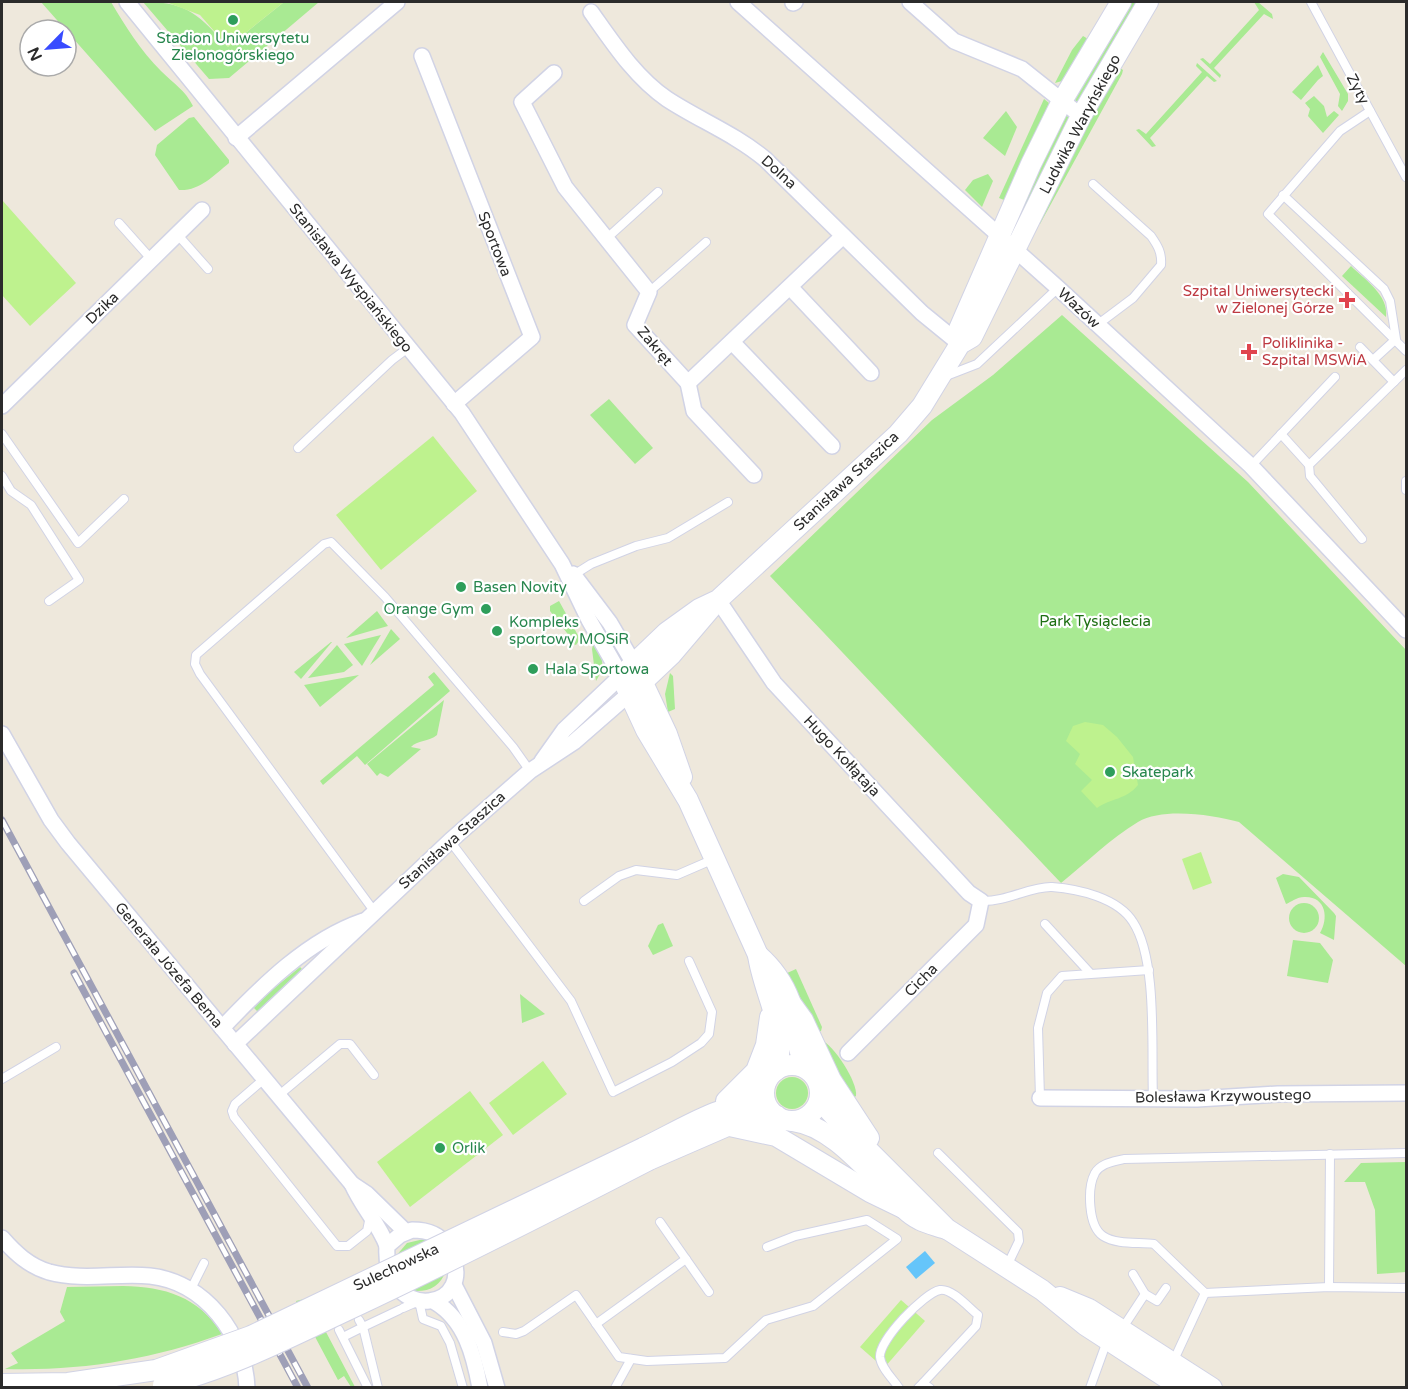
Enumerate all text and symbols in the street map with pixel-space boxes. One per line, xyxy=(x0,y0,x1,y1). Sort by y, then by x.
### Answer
marker: Stadion Uniwersytetu Zielonogórskiego xyxy=(226,13,240,27)
north arrow xyxy=(18,18,78,78)
place label: Stadion Uniwersytetu Zielonogórskiego xyxy=(157,29,309,64)
text: N xyxy=(24,44,47,64)
street label: Ludwika Waryńskiego xyxy=(1036,51,1124,197)
street label: Zyty xyxy=(1343,71,1373,107)
street label: Dolna xyxy=(758,151,800,193)
street label: Stanisława Wyspiańskiego xyxy=(285,200,417,356)
street label: Sportowa xyxy=(474,209,516,279)
place label: Szpital Uniwersytecki w Zielonej Górze xyxy=(1183,282,1334,317)
street label: Wazów xyxy=(1054,284,1104,332)
street label: Dzika xyxy=(82,288,122,328)
marker: Szpital Uniwersytecki w Zielonej Górze xyxy=(1338,291,1356,309)
street label: Zakręt xyxy=(633,323,677,370)
place label: Poliklinika - Szpital MSWiA xyxy=(1262,334,1367,369)
marker: Poliklinika - Szpital MSWiA xyxy=(1240,343,1258,361)
street label: Stanisława Staszica xyxy=(790,428,902,534)
place label: Basen Novity xyxy=(473,578,567,596)
marker: Basen Novity xyxy=(454,580,468,594)
place label: Orange Gym xyxy=(384,600,474,618)
marker: Orange Gym xyxy=(479,602,493,616)
park label: Park Tysiąclecia xyxy=(1039,612,1151,630)
place label: Kompleks sportowy MOSiR xyxy=(509,613,629,648)
marker: Kompleks sportowy MOSiR xyxy=(490,624,504,638)
place label: Hala Sportowa xyxy=(545,660,649,678)
marker: Hala Sportowa xyxy=(526,662,540,676)
street label: Hugo Kołłątaja xyxy=(800,712,884,800)
place label: Skatepark xyxy=(1122,763,1193,781)
marker: Skatepark xyxy=(1103,765,1117,779)
street label: Stanisława Staszica xyxy=(395,787,509,893)
street label: Generała Józefa Bema xyxy=(111,898,227,1032)
street label: Cicha xyxy=(901,960,941,1000)
street label: Bolesława Krzywoustego xyxy=(1135,1085,1311,1107)
place label: Orlik xyxy=(452,1139,485,1157)
marker: Orlik xyxy=(433,1141,447,1155)
street label: Sulechowska xyxy=(350,1239,442,1295)

